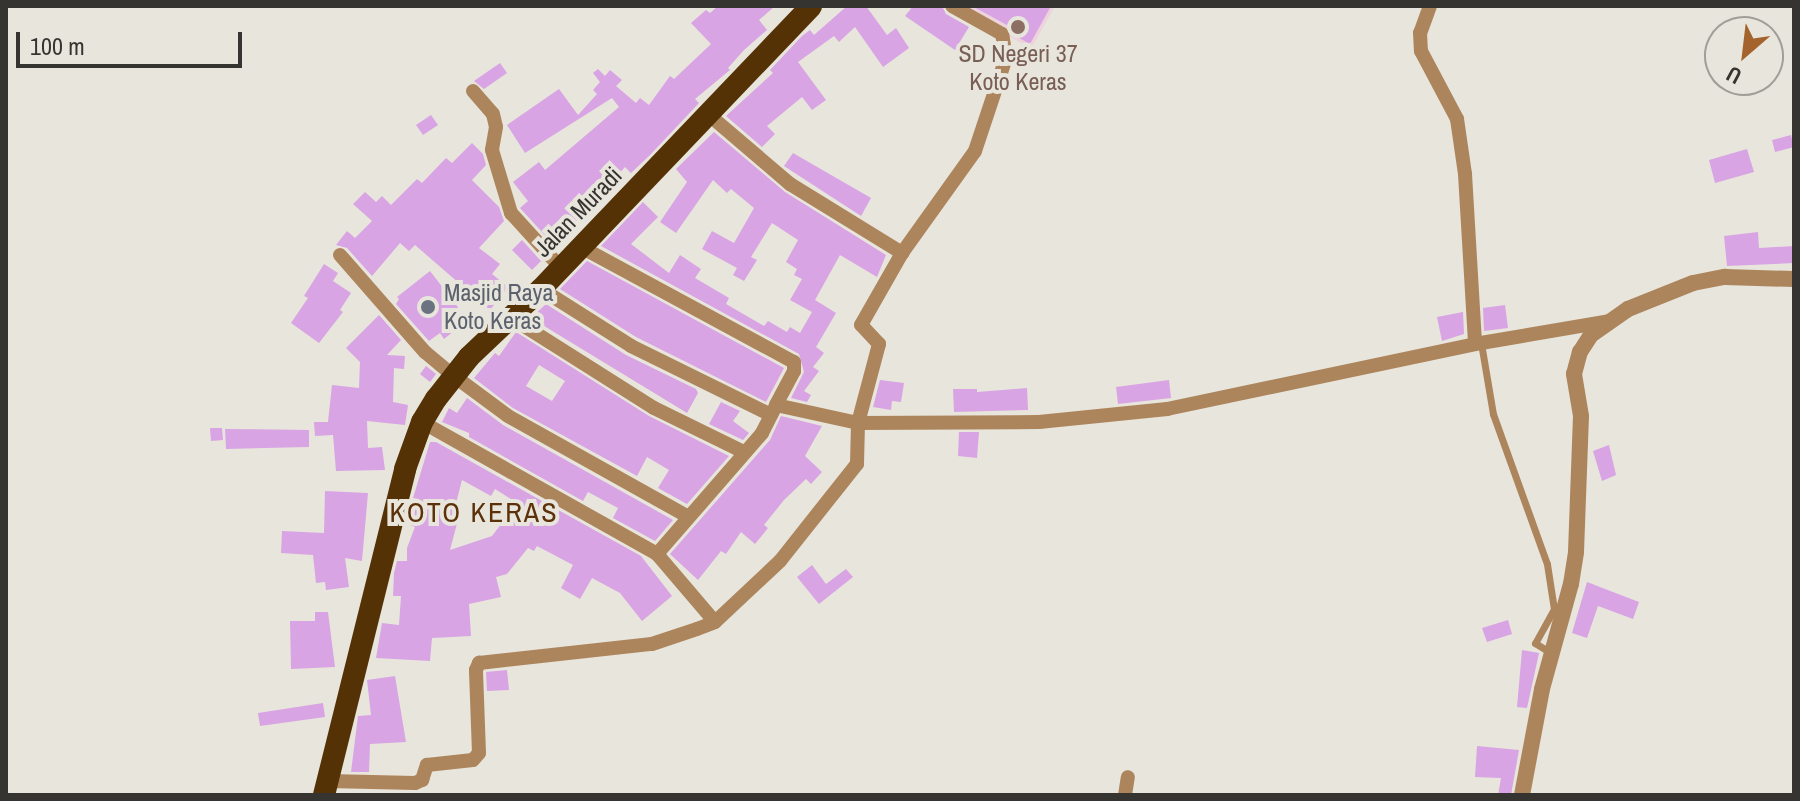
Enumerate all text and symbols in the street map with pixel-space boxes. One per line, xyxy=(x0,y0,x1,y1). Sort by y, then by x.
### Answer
scale bar xyxy=(20,16,246,66)
north arrow xyxy=(1704,16,1784,96)
marker: SD Negeri 37 Koto Keras xyxy=(1009,18,1027,36)
text: 100 m xyxy=(30,30,85,62)
place label: SD Negeri 37 Koto Keras xyxy=(958,40,1078,96)
text: U xyxy=(1721,59,1746,92)
street label: Jalan Muradi xyxy=(528,161,628,263)
place label: Masjid Raya Koto Keras xyxy=(444,279,553,335)
marker: Masjid Raya Koto Keras xyxy=(419,298,437,316)
district label: KOTO KERAS xyxy=(390,495,558,529)

